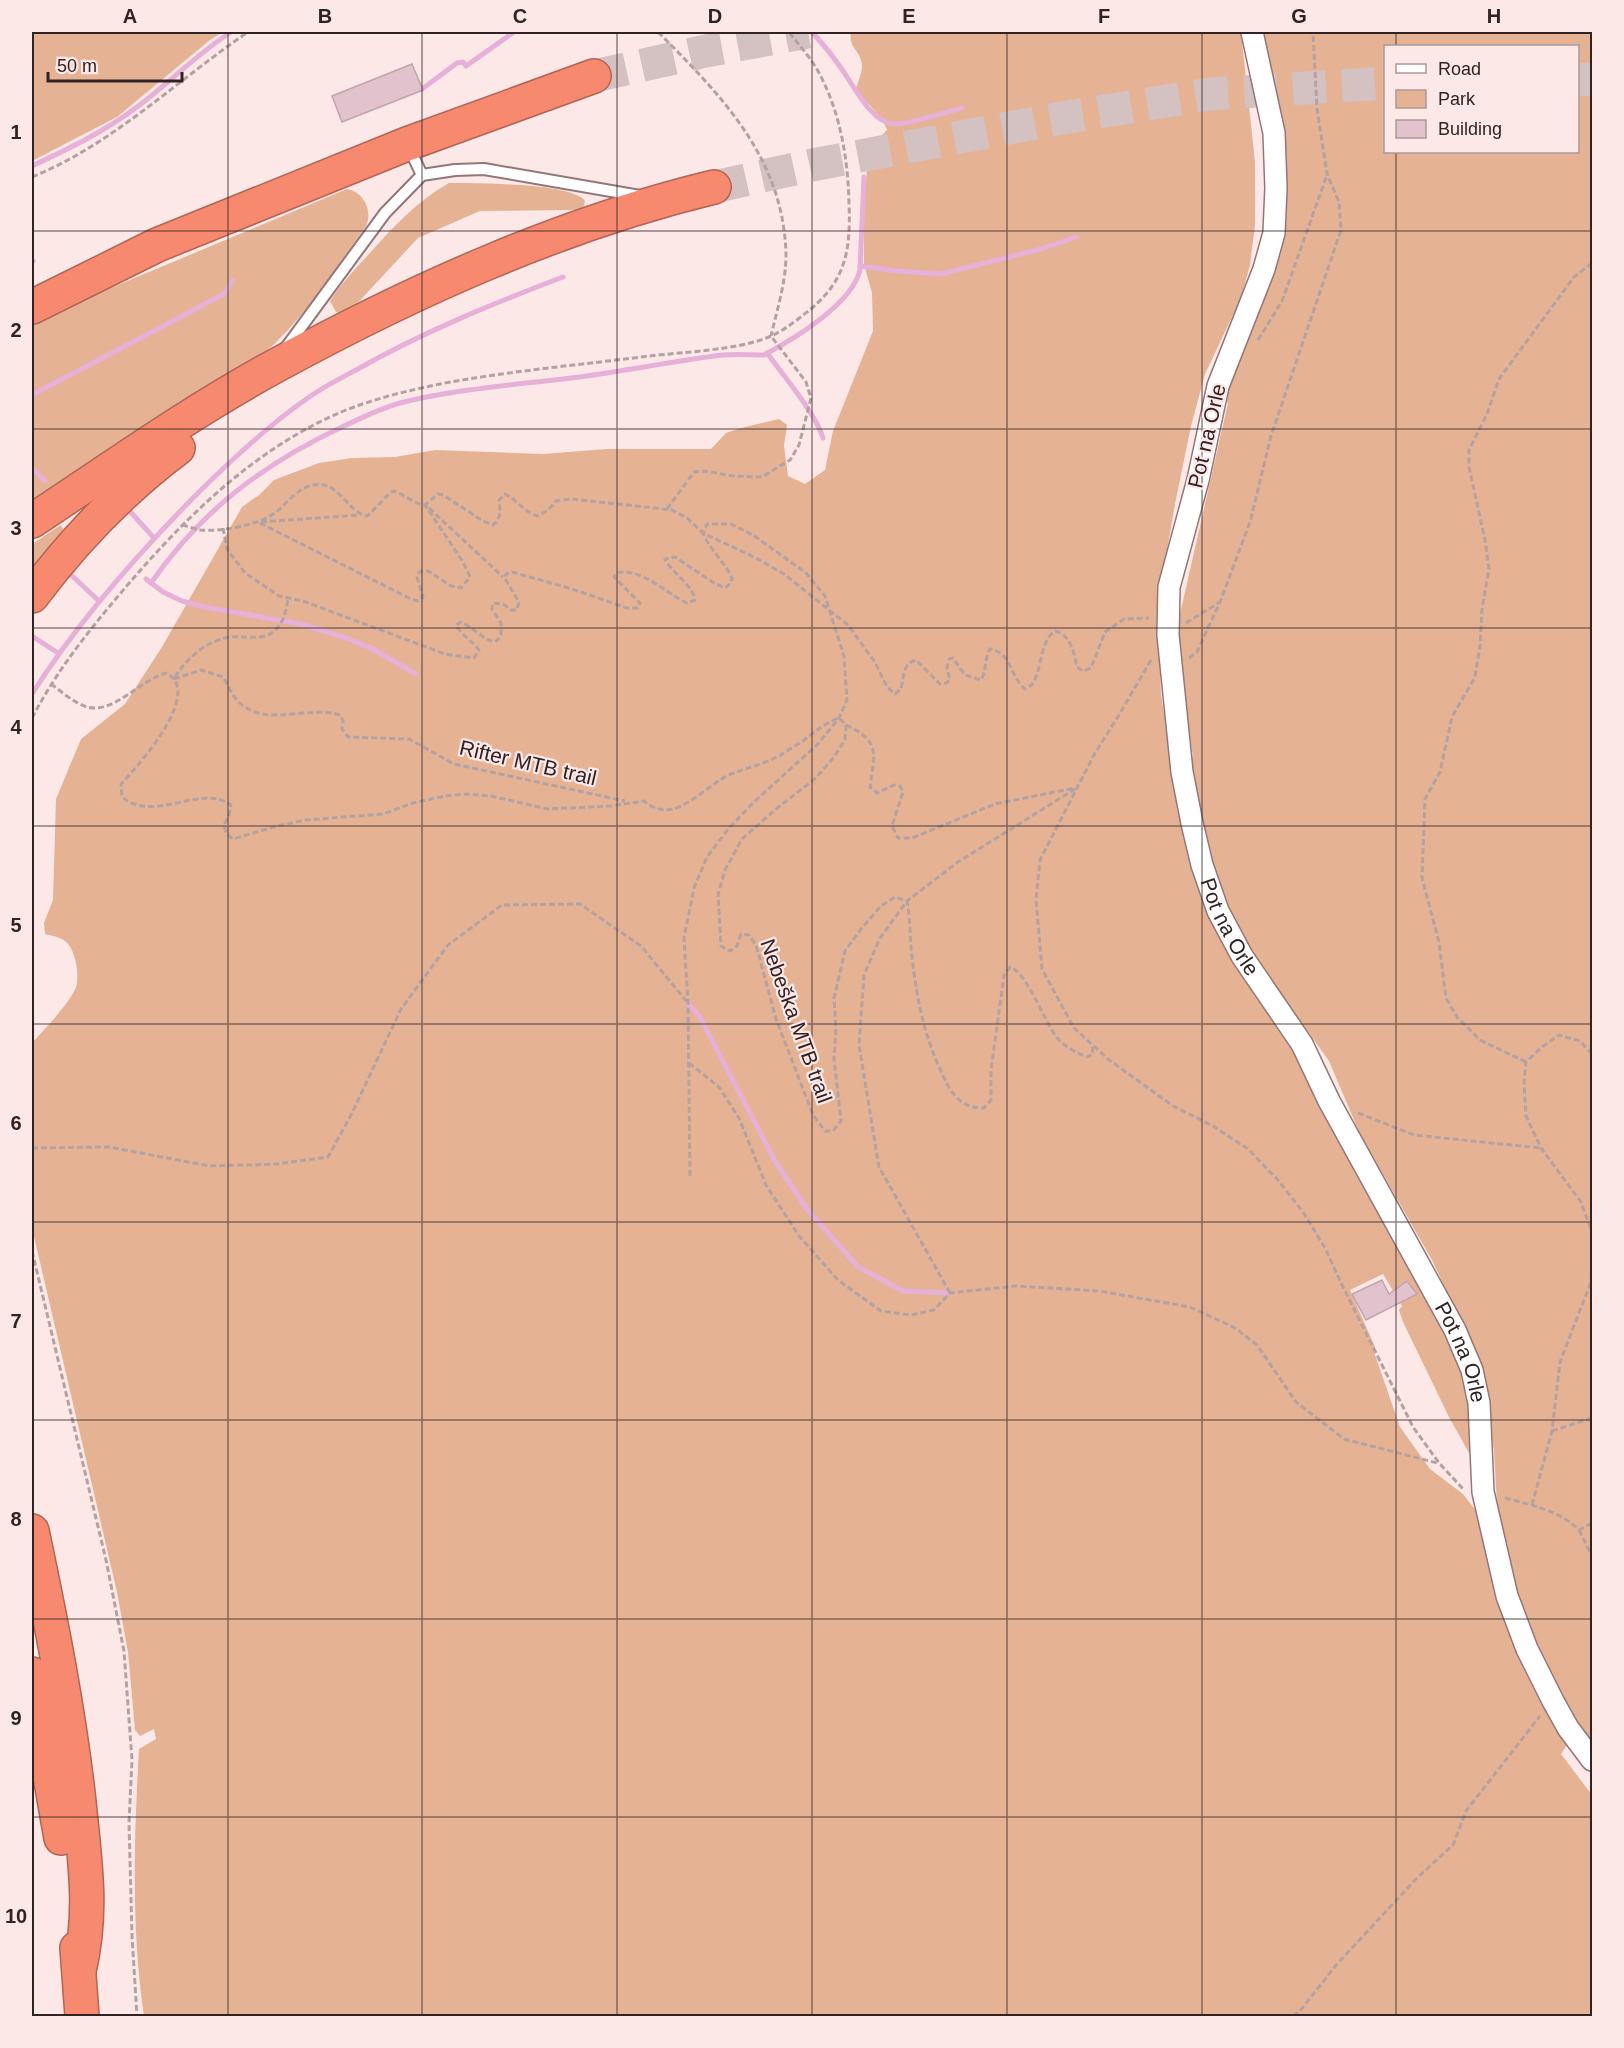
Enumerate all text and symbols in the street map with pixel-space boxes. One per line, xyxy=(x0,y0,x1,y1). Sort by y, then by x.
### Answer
text: A xyxy=(123,5,137,27)
text: B xyxy=(318,5,332,27)
text: C xyxy=(513,5,527,27)
text: D xyxy=(708,5,722,27)
text: E xyxy=(902,5,916,27)
text: F xyxy=(1098,5,1110,27)
text: G xyxy=(1291,5,1307,27)
text: H xyxy=(1487,5,1501,27)
scale bar xyxy=(48,45,182,83)
legend xyxy=(1384,45,1579,153)
text: 50 m xyxy=(57,56,97,76)
text: Road xyxy=(1438,59,1481,79)
text: Park xyxy=(1438,89,1476,109)
text: Building xyxy=(1438,119,1502,139)
text: 1 xyxy=(10,121,22,143)
text: 2 xyxy=(10,319,22,341)
street label: Pot na Orle xyxy=(1183,382,1230,490)
text: 3 xyxy=(10,517,22,539)
text: 4 xyxy=(10,716,22,738)
street label: Rifter MTB trail xyxy=(457,736,599,789)
street label: Pot na Orle xyxy=(1196,875,1264,980)
text: 5 xyxy=(10,914,22,936)
street label: Nebeška MTB trail xyxy=(756,936,837,1106)
text: 6 xyxy=(10,1112,22,1134)
street label: Pot na Orle xyxy=(1431,1298,1491,1404)
text: 7 xyxy=(10,1310,22,1332)
text: 8 xyxy=(10,1508,22,1530)
text: 9 xyxy=(10,1707,22,1729)
text: 10 xyxy=(5,1905,27,1927)

